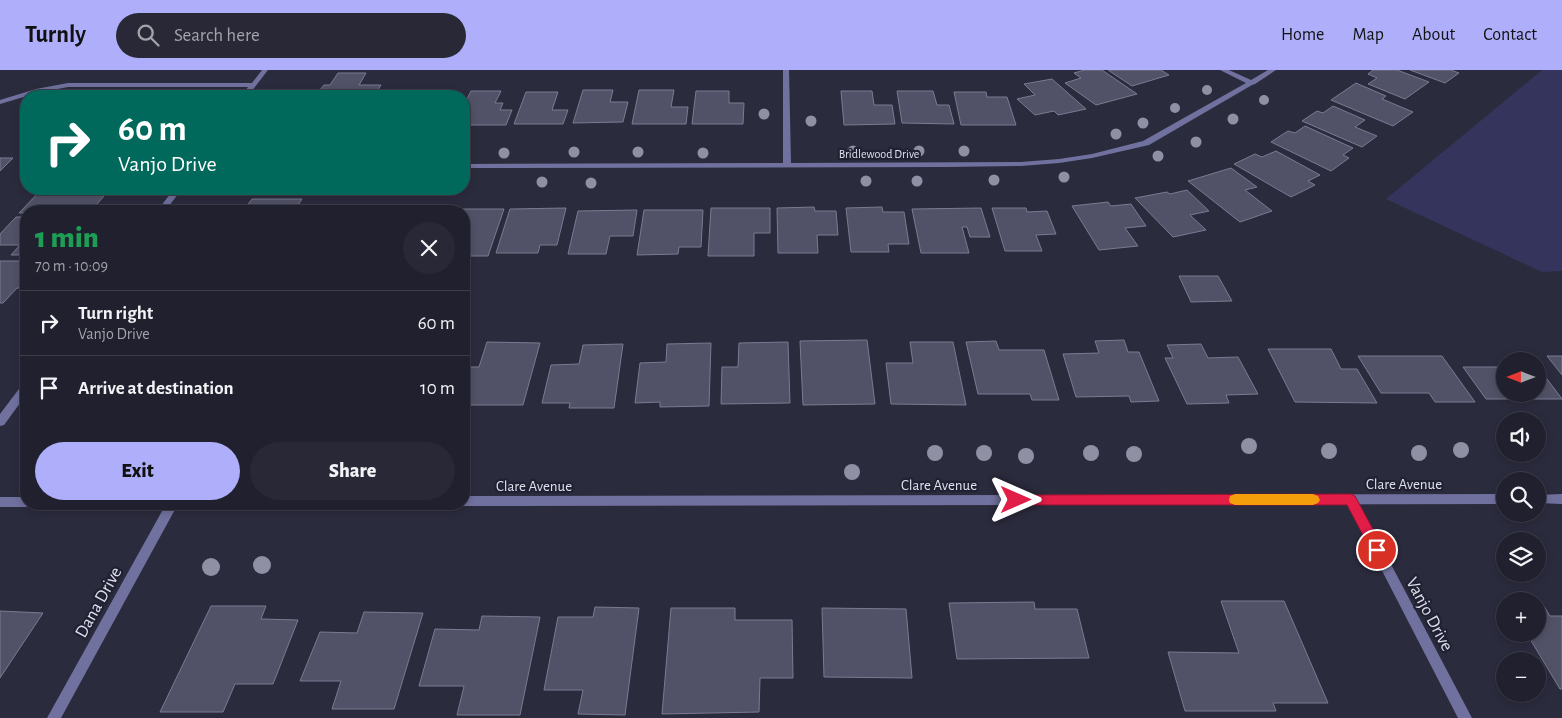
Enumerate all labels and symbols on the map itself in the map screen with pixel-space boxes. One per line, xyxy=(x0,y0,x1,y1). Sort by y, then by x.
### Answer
street label: Bridlewood Drive xyxy=(839,148,919,160)
north arrow xyxy=(1496,352,1546,402)
position arrow xyxy=(989,473,1041,525)
street label: Clare Avenue xyxy=(1366,477,1442,492)
street label: Clare Avenue xyxy=(901,478,977,493)
street label: Clare Avenue xyxy=(496,479,572,494)
pin xyxy=(1356,529,1398,571)
street label: Dana Drive xyxy=(72,564,126,641)
street label: Vanjo Drive xyxy=(1402,575,1456,654)

